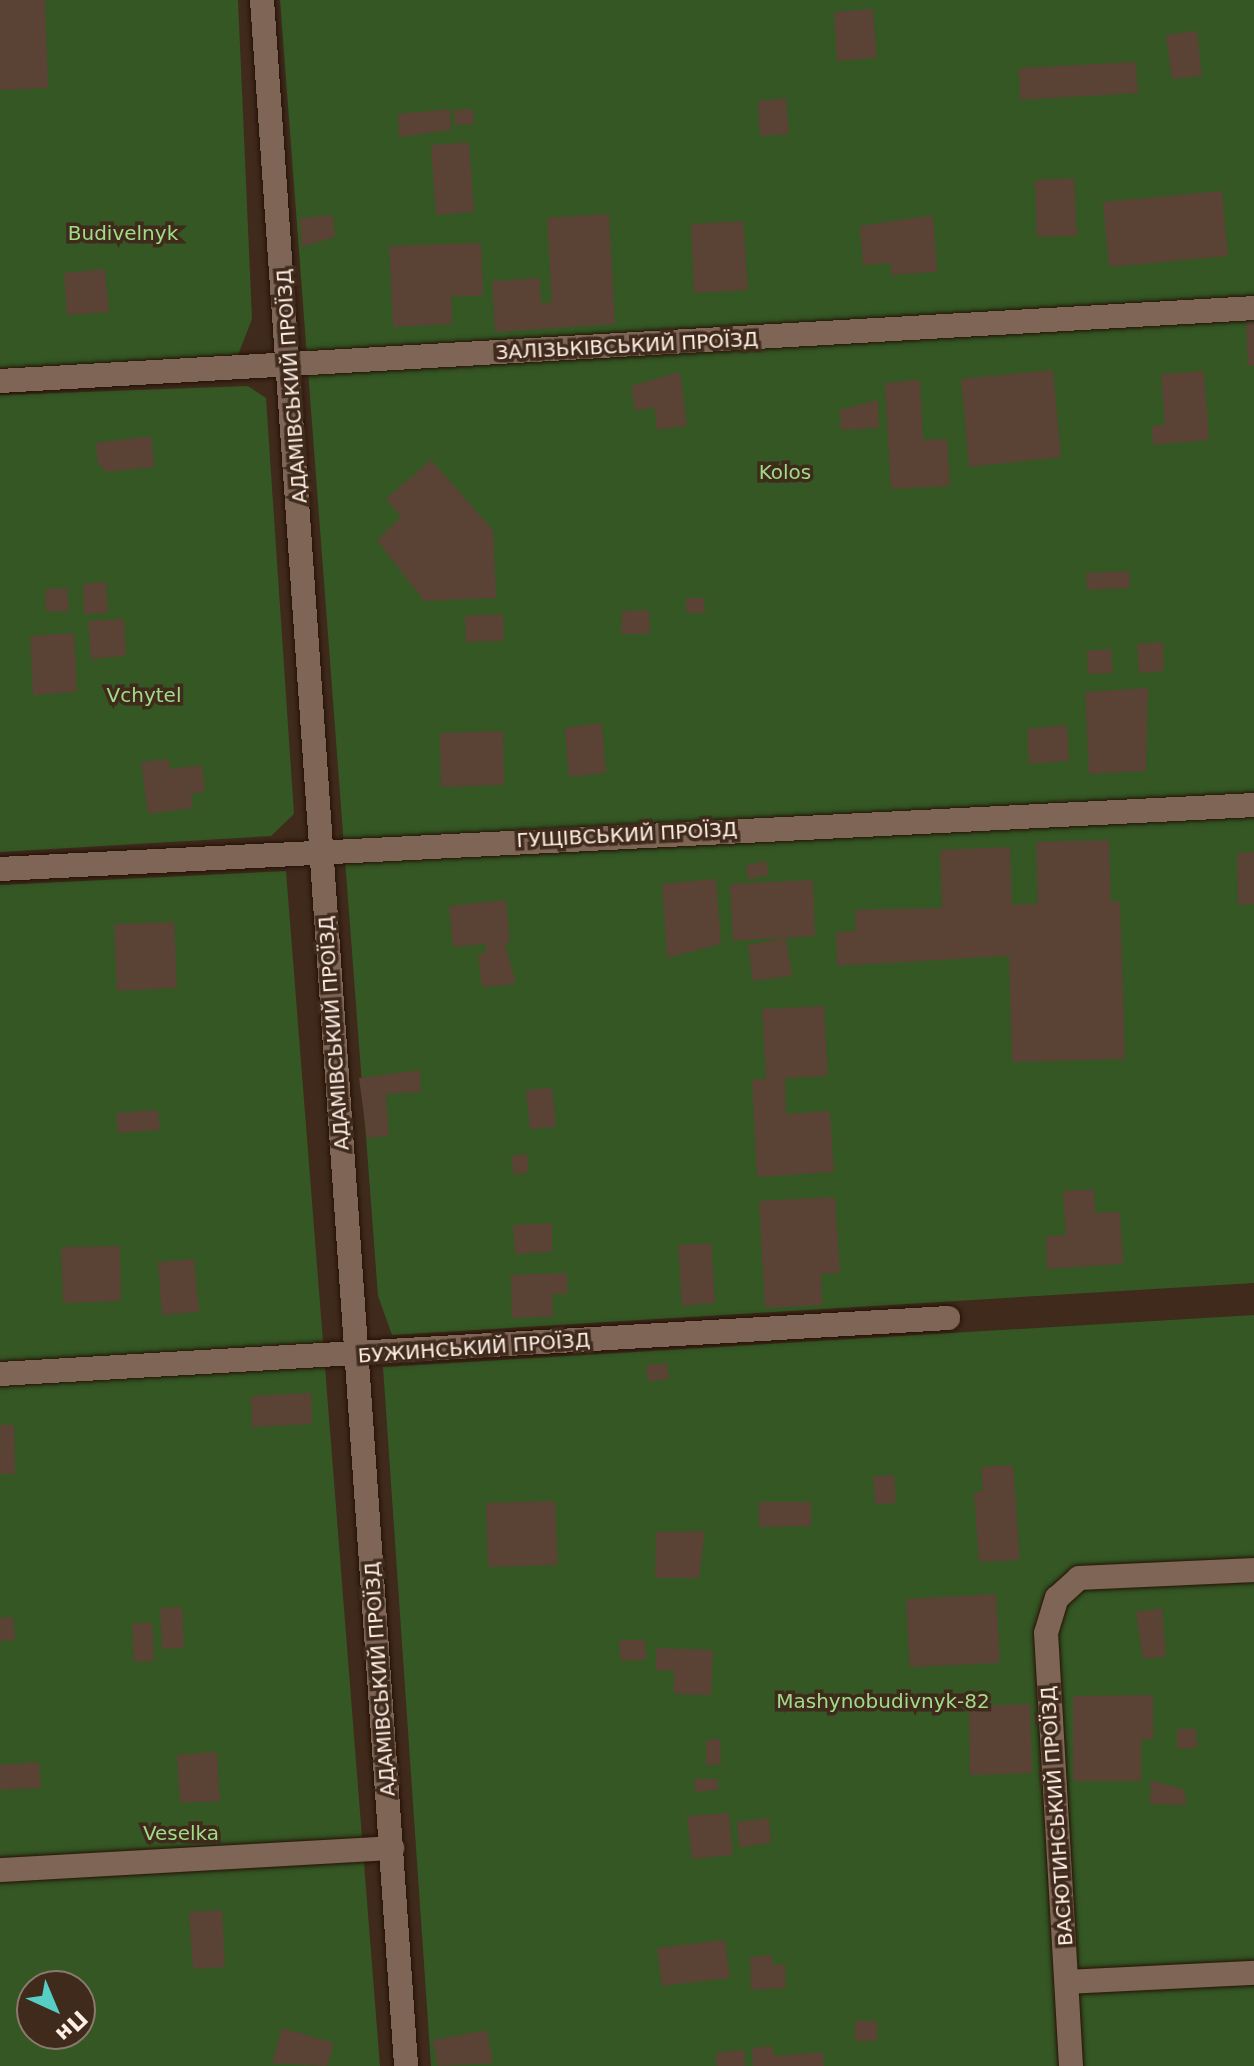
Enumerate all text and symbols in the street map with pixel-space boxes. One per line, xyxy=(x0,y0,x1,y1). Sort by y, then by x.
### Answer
park label: Budivelnyk xyxy=(68,221,178,245)
street label: АДАМІВСЬКИЙ ПРОЇЗД xyxy=(272,268,312,504)
street label: ЗАЛІЗЬКІВСЬКИЙ ПРОЇЗД xyxy=(495,327,759,365)
park label: Kolos xyxy=(759,460,811,484)
park label: Vchytel xyxy=(107,683,181,707)
street label: ГУЩІВСЬКИЙ ПРОЇЗД xyxy=(516,817,738,853)
street label: АДАМІВСЬКИЙ ПРОЇЗД xyxy=(314,915,354,1151)
street label: БУЖИНСЬКИЙ ПРОЇЗД xyxy=(357,1328,591,1368)
street label: АДАМІВСЬКИЙ ПРОЇЗД xyxy=(360,1561,400,1797)
street label: ВАСЮТИНСЬКИЙ ПРОЇЗД xyxy=(1036,1685,1078,1947)
park label: Mashynobudivnyk-82 xyxy=(776,1689,990,1713)
park label: Veselka xyxy=(143,1821,219,1845)
north arrow xyxy=(16,1970,96,2050)
text: Пн xyxy=(51,2006,92,2047)

